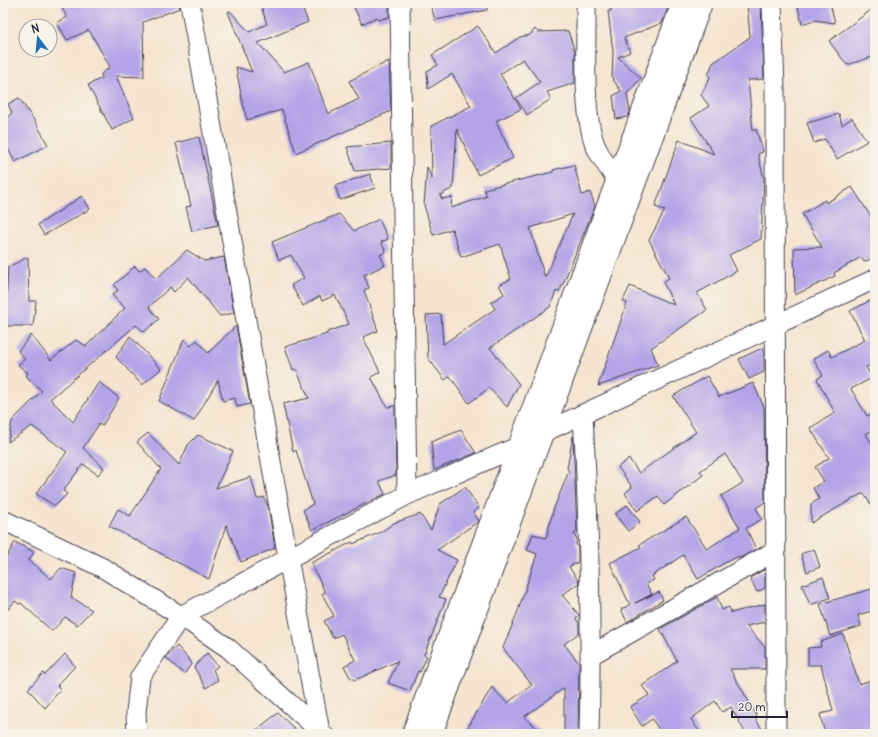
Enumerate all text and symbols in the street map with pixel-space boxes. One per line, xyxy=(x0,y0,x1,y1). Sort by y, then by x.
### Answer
north arrow xyxy=(18,18,58,58)
text: N xyxy=(30,21,41,36)
scale bar xyxy=(732,693,787,719)
text: 20 m xyxy=(738,699,766,714)

